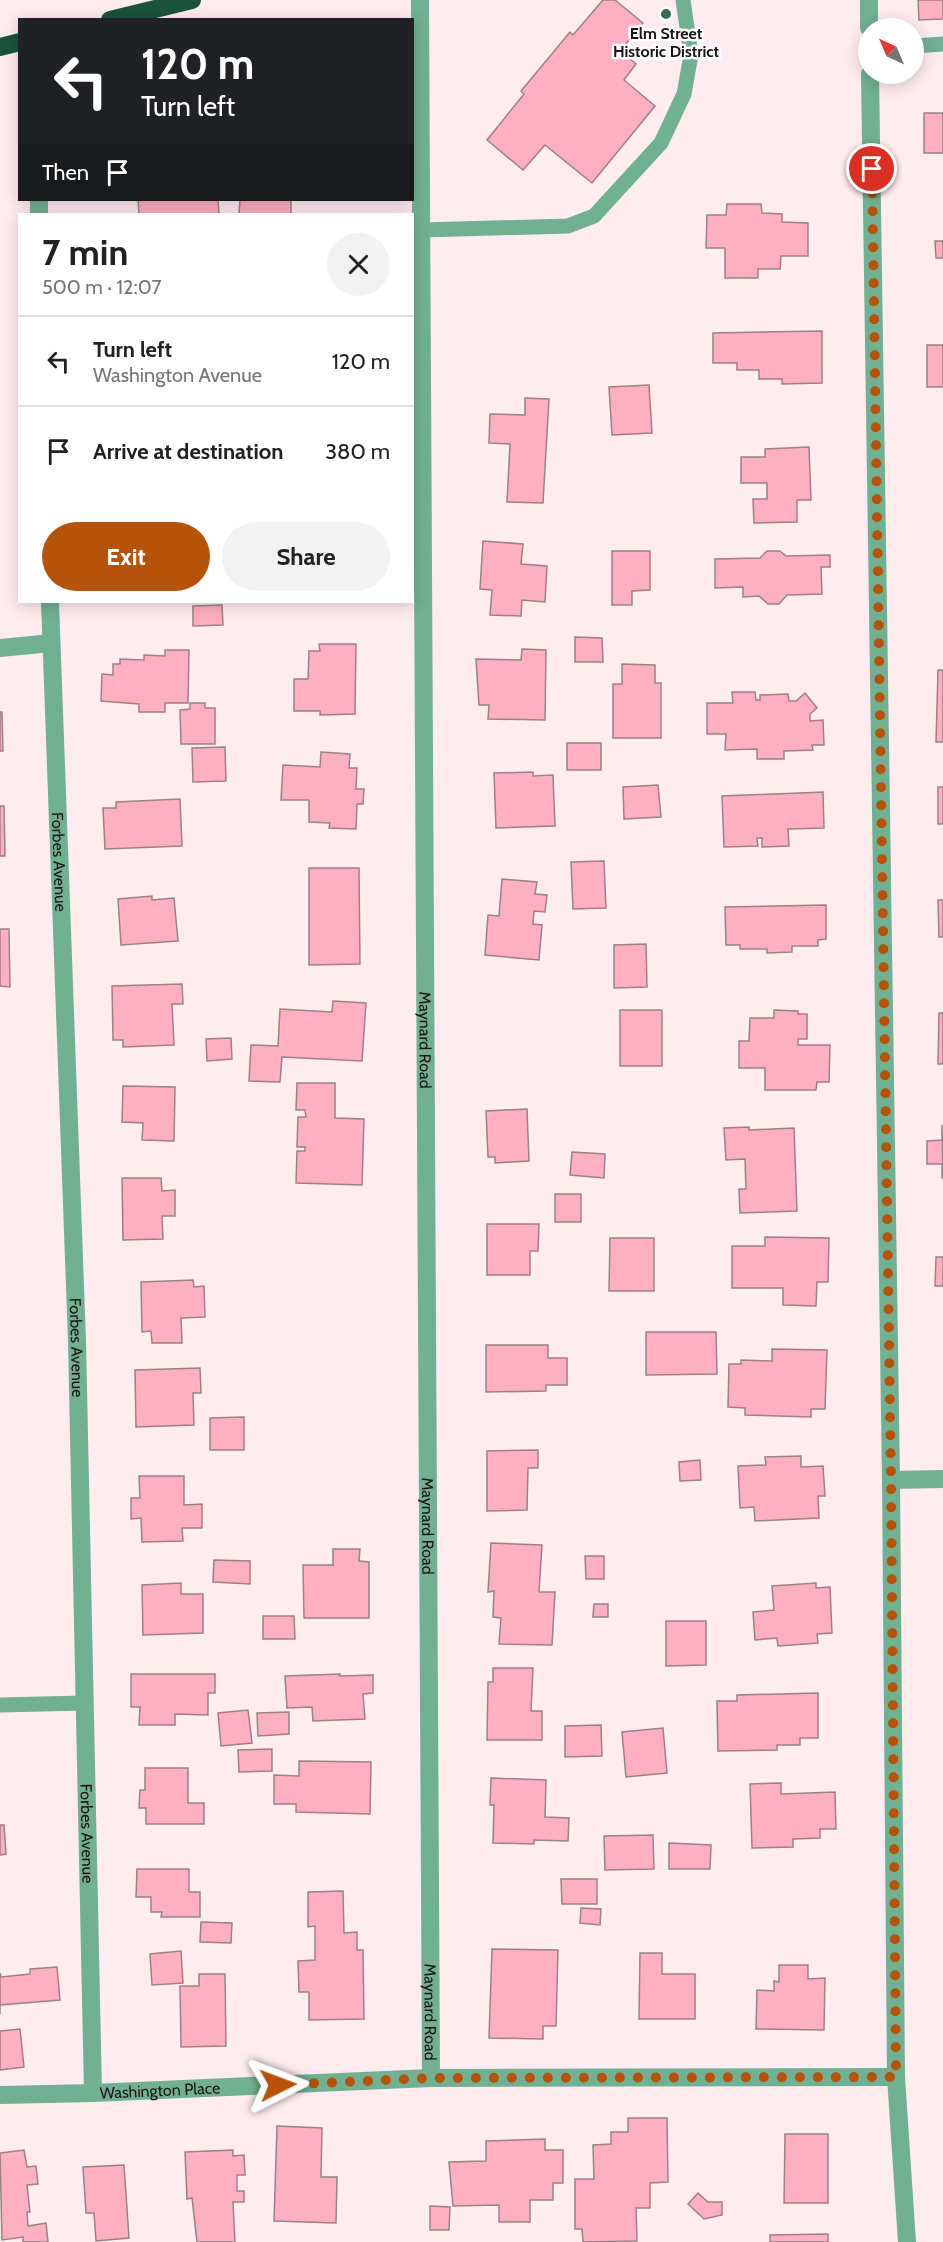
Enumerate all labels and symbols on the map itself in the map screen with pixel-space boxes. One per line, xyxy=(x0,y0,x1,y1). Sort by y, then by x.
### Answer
marker: Elm Street Historic District xyxy=(659,7,673,21)
north arrow xyxy=(858,18,924,84)
place label: Elm Street Historic District xyxy=(613,24,720,61)
pin xyxy=(846,143,897,194)
street label: Forbes Avenue xyxy=(48,812,71,912)
street label: Maynard Road xyxy=(416,991,435,1089)
street label: Forbes Avenue xyxy=(66,1297,88,1398)
street label: Maynard Road xyxy=(418,1477,438,1575)
street label: Forbes Avenue xyxy=(77,1783,98,1883)
street label: Maynard Road xyxy=(421,1963,440,2061)
position arrow xyxy=(246,2053,310,2117)
street label: Washington Place xyxy=(99,2078,220,2102)

